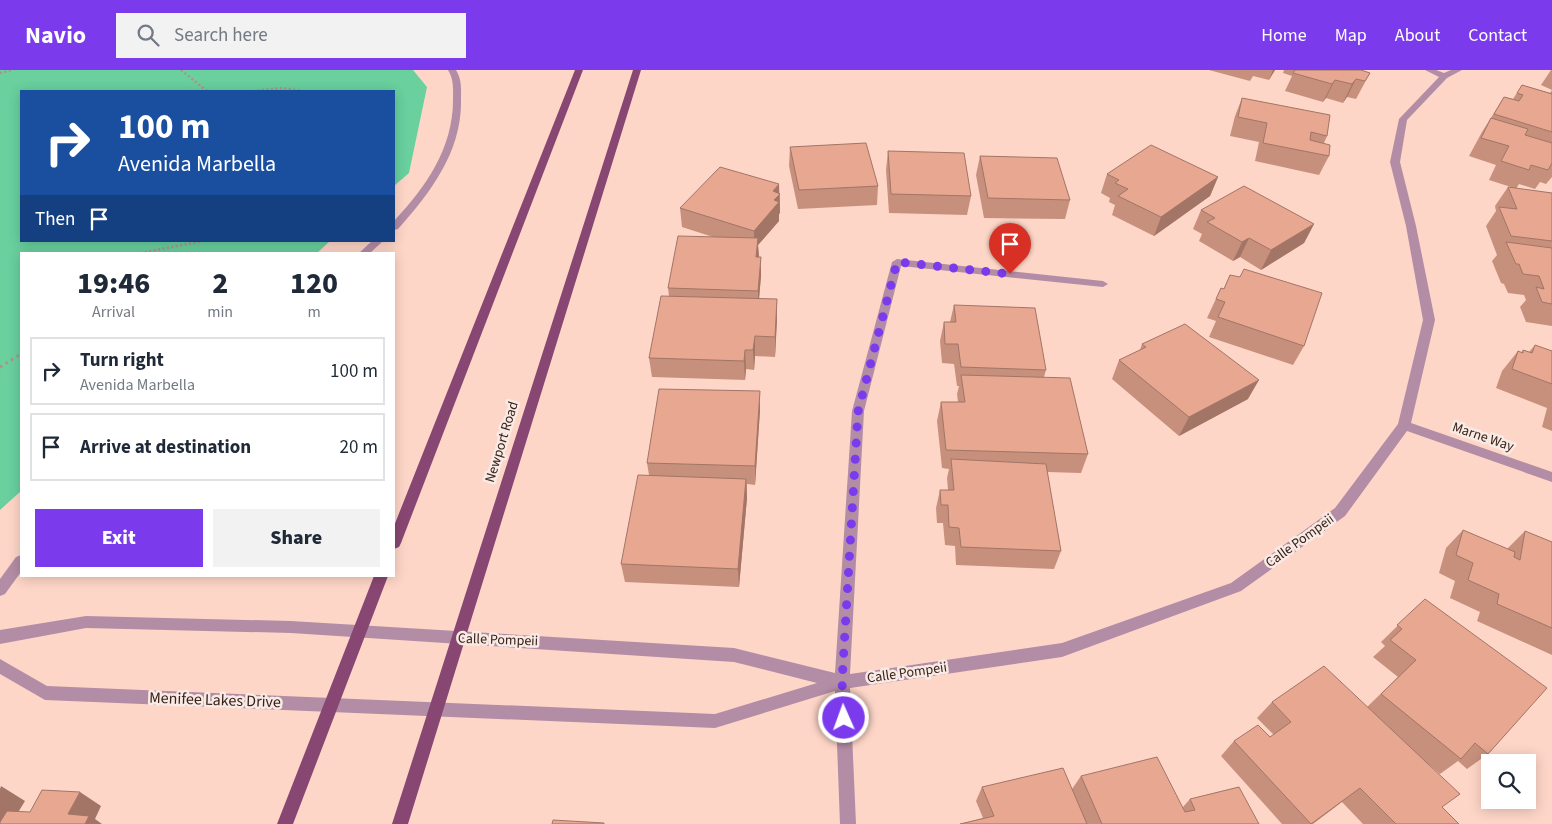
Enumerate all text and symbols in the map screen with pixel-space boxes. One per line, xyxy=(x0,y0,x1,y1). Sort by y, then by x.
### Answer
search box xyxy=(116,13,466,58)
text: Navio xyxy=(25,18,86,53)
icon: search xyxy=(134,21,162,49)
text: Search here xyxy=(174,22,268,49)
text: Home xyxy=(1261,23,1307,48)
text: Map xyxy=(1335,23,1367,48)
text: About xyxy=(1395,23,1440,48)
text: Contact xyxy=(1468,23,1527,48)
text: 100 m xyxy=(118,102,210,152)
icon: right xyxy=(35,110,100,175)
text: Avenida Marbella xyxy=(118,148,276,180)
icon: arrive xyxy=(85,205,113,233)
text: Then xyxy=(35,206,75,233)
pin xyxy=(989,223,1031,274)
icon: arrive xyxy=(996,230,1024,258)
text: 19:46 xyxy=(77,262,150,305)
text: 2 xyxy=(212,262,228,305)
text: 120 xyxy=(290,262,338,305)
text: Arrival xyxy=(92,301,135,323)
text: min xyxy=(207,301,233,323)
text: m xyxy=(307,301,321,323)
text: Turn right xyxy=(80,347,164,374)
icon: right xyxy=(37,357,65,385)
text: 100 m xyxy=(330,358,378,385)
text: Avenida Marbella xyxy=(80,374,195,396)
street label: Newport Road xyxy=(480,399,524,485)
street label: Marne Way xyxy=(1450,417,1517,457)
icon: arrive xyxy=(37,433,65,461)
text: Arrive at destination xyxy=(80,434,251,461)
text: 20 m xyxy=(340,434,378,461)
button: Exit xyxy=(35,509,203,567)
button: Share xyxy=(213,509,380,567)
street label: Calle Pompeii xyxy=(1262,509,1338,573)
street label: Calle Pompeii xyxy=(458,629,538,651)
street label: Calle Pompeii xyxy=(866,658,948,688)
street label: Menifee Lakes Drive xyxy=(149,687,281,713)
position arrow xyxy=(817,691,869,743)
map controls xyxy=(1481,754,1536,809)
button: search xyxy=(1481,754,1536,809)

